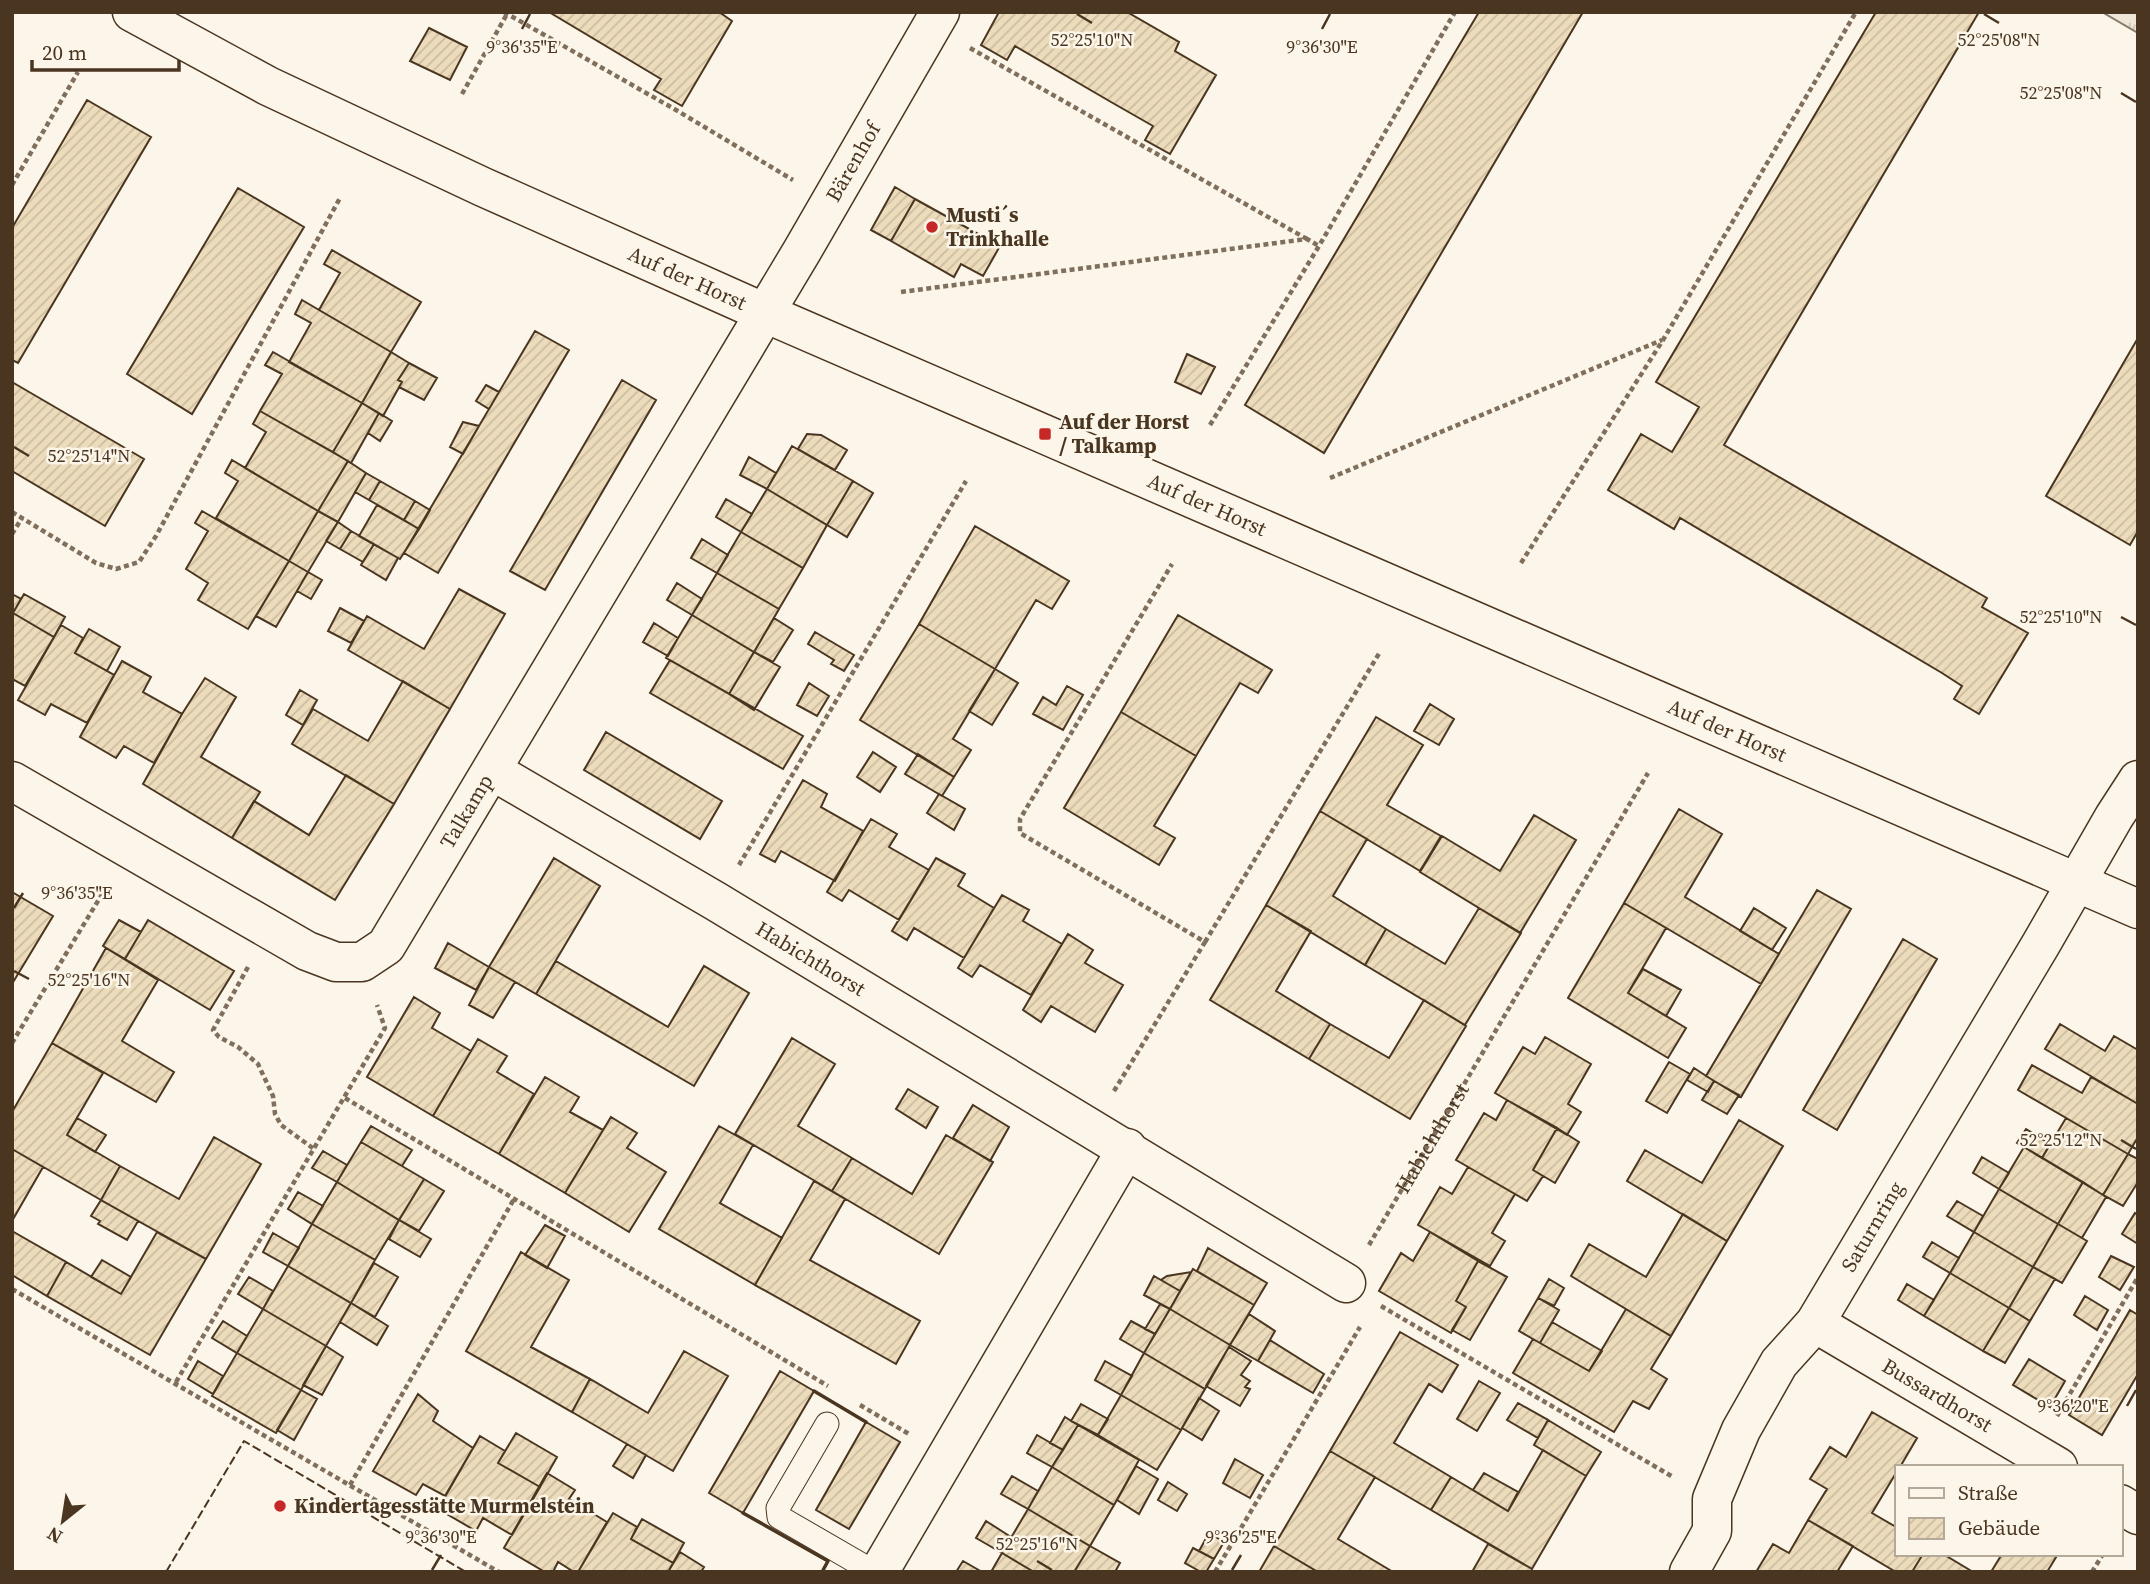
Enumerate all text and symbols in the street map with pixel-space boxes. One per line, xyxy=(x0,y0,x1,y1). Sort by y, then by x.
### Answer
text: 52°25'10"N xyxy=(1051,27,1133,52)
text: 52°25'08"N xyxy=(1958,27,2040,52)
scale bar xyxy=(32,28,178,72)
text: 9°36'35"E xyxy=(486,34,558,59)
text: 9°36'30"E xyxy=(1286,34,1358,59)
text: 20 m xyxy=(42,38,87,67)
text: 52°25'08"N xyxy=(2020,80,2102,105)
street label: Bärenhof xyxy=(818,115,888,207)
place label: Musti´s Trinkhalle xyxy=(946,200,1049,253)
marker: Musti´s Trinkhalle xyxy=(924,219,940,235)
street label: Auf der Horst xyxy=(624,239,751,317)
place label: Auf der Horst / Talkamp xyxy=(1059,407,1189,460)
marker: Auf der Horst / Talkamp xyxy=(1037,426,1053,442)
text: 52°25'14"N xyxy=(48,443,130,468)
street label: Auf der Horst xyxy=(1143,466,1271,543)
text: 52°25'10"N xyxy=(2020,604,2102,629)
street label: Auf der Horst xyxy=(1663,692,1791,769)
street label: Talkamp xyxy=(433,769,499,854)
text: 9°36'35"E xyxy=(41,880,113,905)
street label: Habichthorst xyxy=(751,914,871,1003)
text: 52°25'16"N xyxy=(48,967,130,992)
street label: Habichthorst xyxy=(1388,1077,1476,1199)
text: 52°25'12"N xyxy=(2020,1127,2102,1152)
street label: Saturnring xyxy=(1834,1175,1910,1277)
street label: Bussardhorst xyxy=(1877,1351,1998,1439)
text: 9°36'20"E xyxy=(2037,1393,2109,1418)
legend xyxy=(1895,1465,2122,1556)
text: Straße xyxy=(1958,1478,2018,1507)
north arrow xyxy=(28,1486,98,1556)
place label: Kindertagesstätte Murmelstein xyxy=(294,1491,595,1520)
marker: Kindertagesstätte Murmelstein xyxy=(272,1498,288,1514)
text: Gebäude xyxy=(1958,1513,2040,1542)
text: N xyxy=(42,1521,67,1550)
text: 9°36'30"E xyxy=(405,1524,477,1549)
text: 9°36'25"E xyxy=(1205,1524,1277,1549)
text: 52°25'16"N xyxy=(996,1531,1078,1556)

